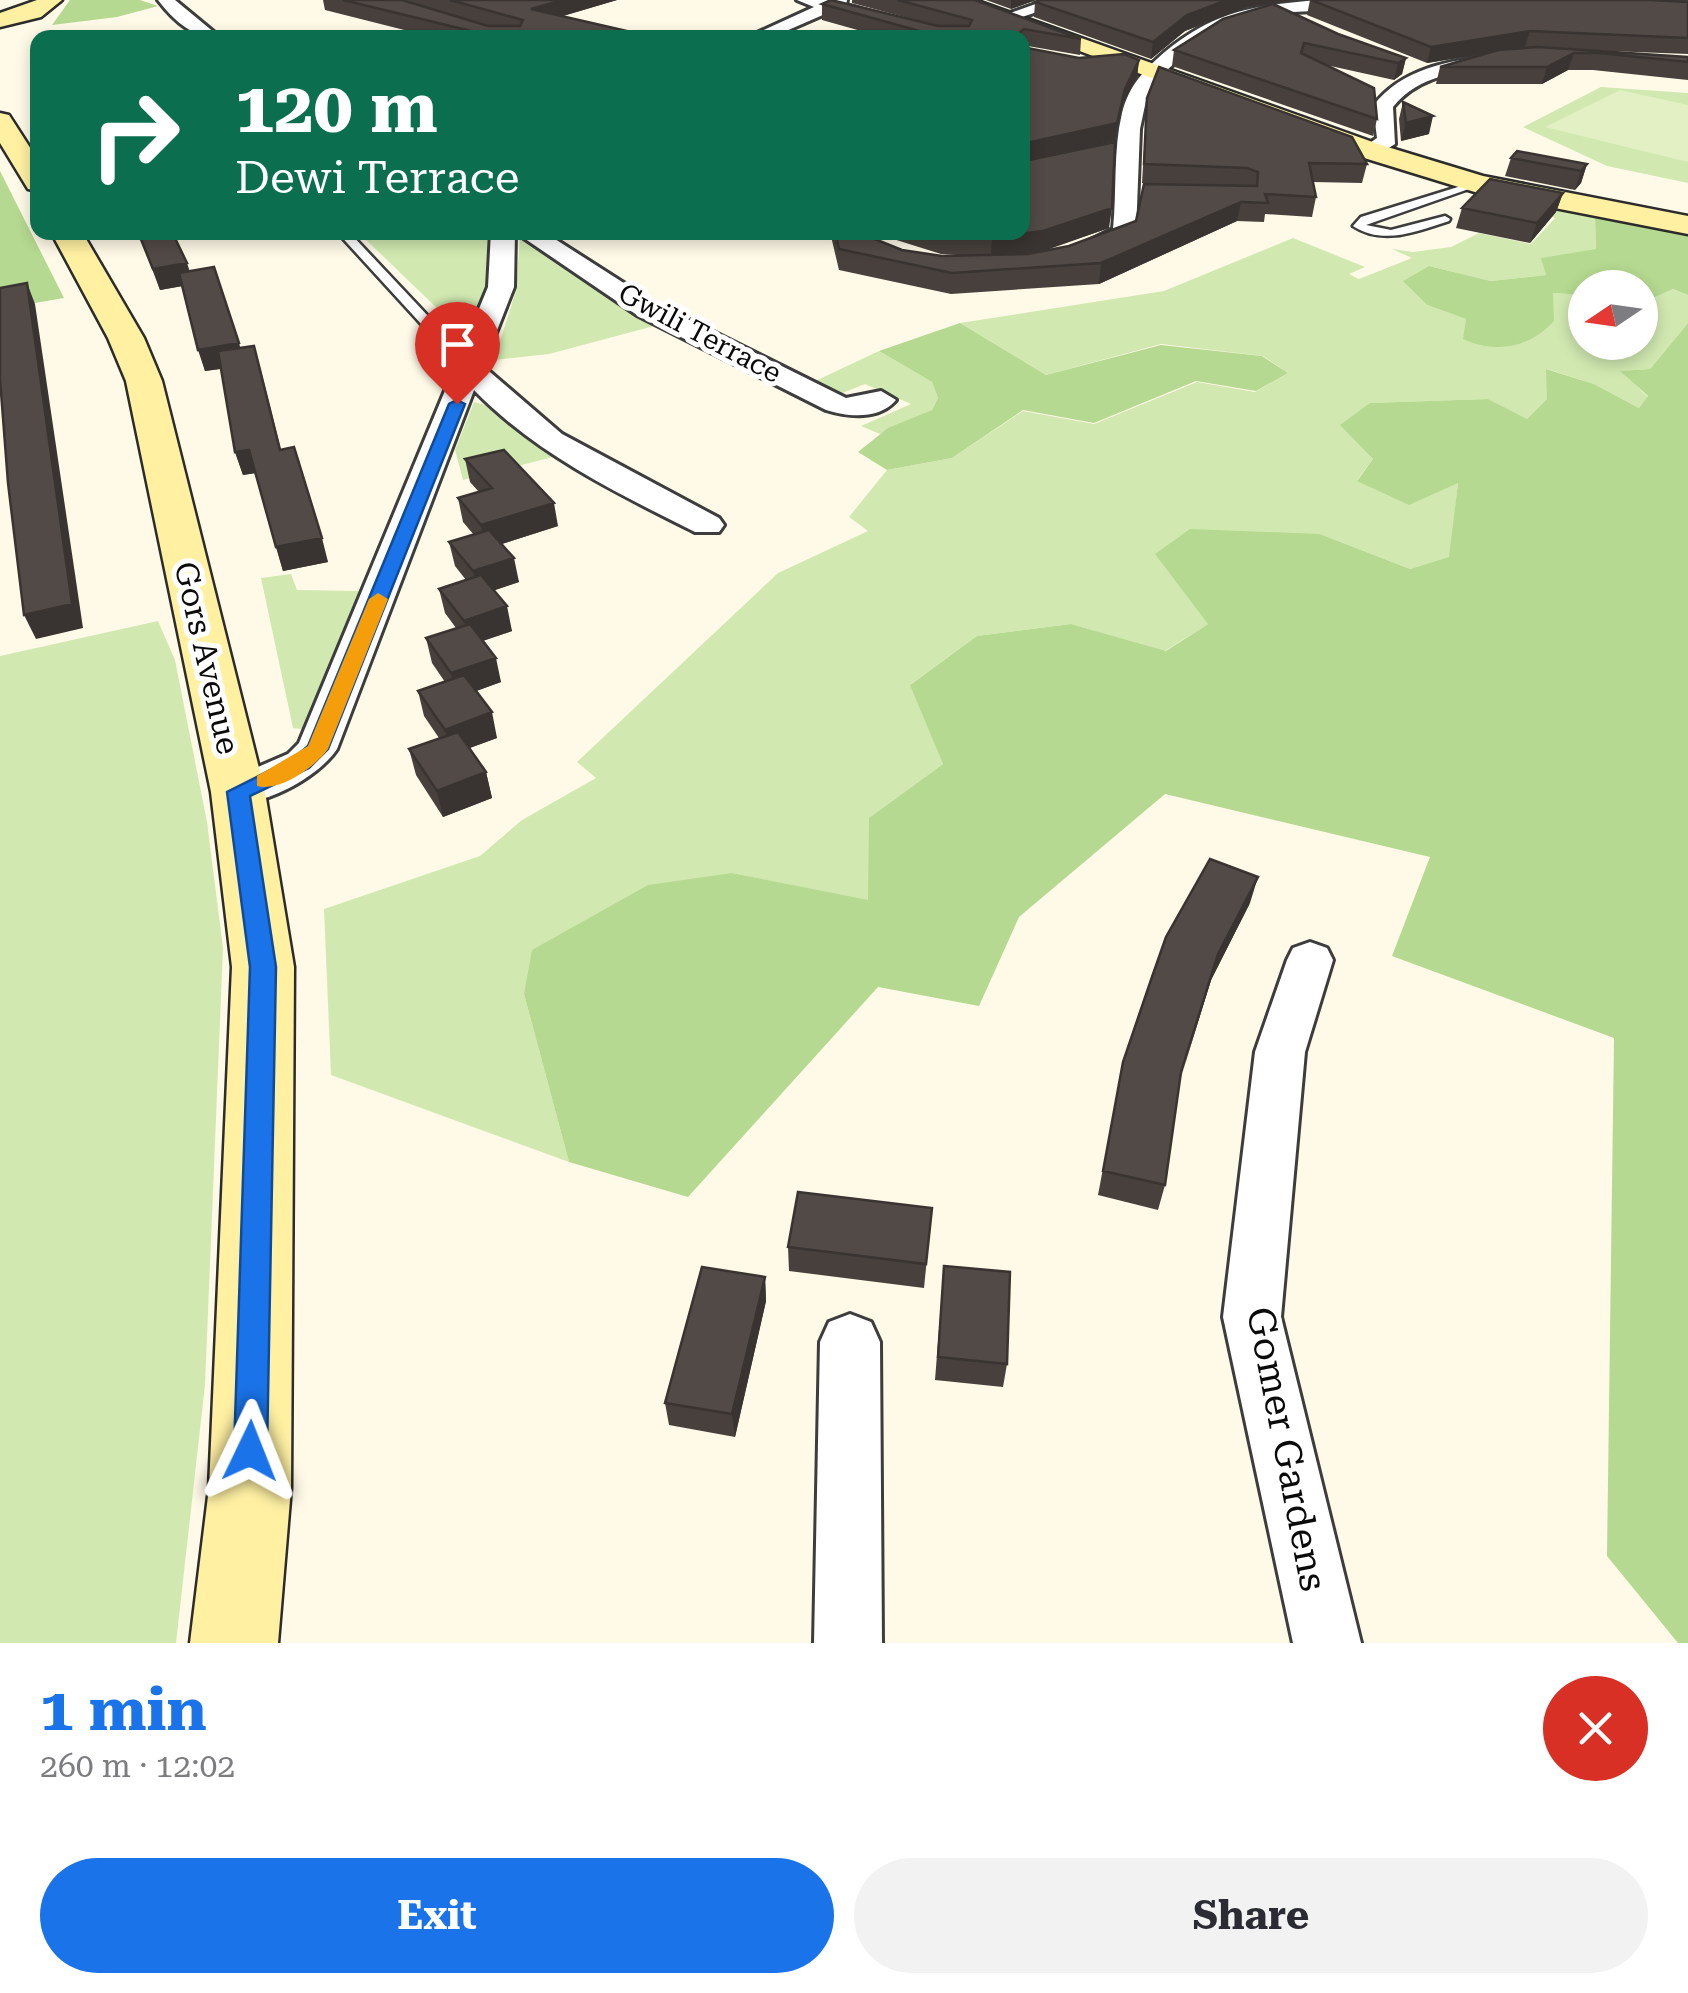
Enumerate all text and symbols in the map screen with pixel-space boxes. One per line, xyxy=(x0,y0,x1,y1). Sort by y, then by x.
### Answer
text: 120 m xyxy=(235,67,438,149)
icon: right xyxy=(70,70,200,200)
text: Dewi Terrace xyxy=(235,151,519,204)
north arrow xyxy=(1568,270,1658,360)
map controls xyxy=(1568,270,1658,360)
street label: Gwili Terrace xyxy=(613,276,787,390)
pin xyxy=(415,302,500,405)
icon: arrive xyxy=(430,317,485,372)
street label: Gors Avenue xyxy=(166,558,248,758)
street label: Gomer Gardens xyxy=(1238,1303,1336,1595)
position arrow xyxy=(198,1399,302,1503)
text: 1 min xyxy=(40,1674,207,1745)
button: close xyxy=(1543,1676,1648,1781)
text: 260 m · 12:02 xyxy=(40,1747,235,1785)
button: Exit xyxy=(40,1858,834,1973)
button: Share xyxy=(854,1858,1648,1973)

